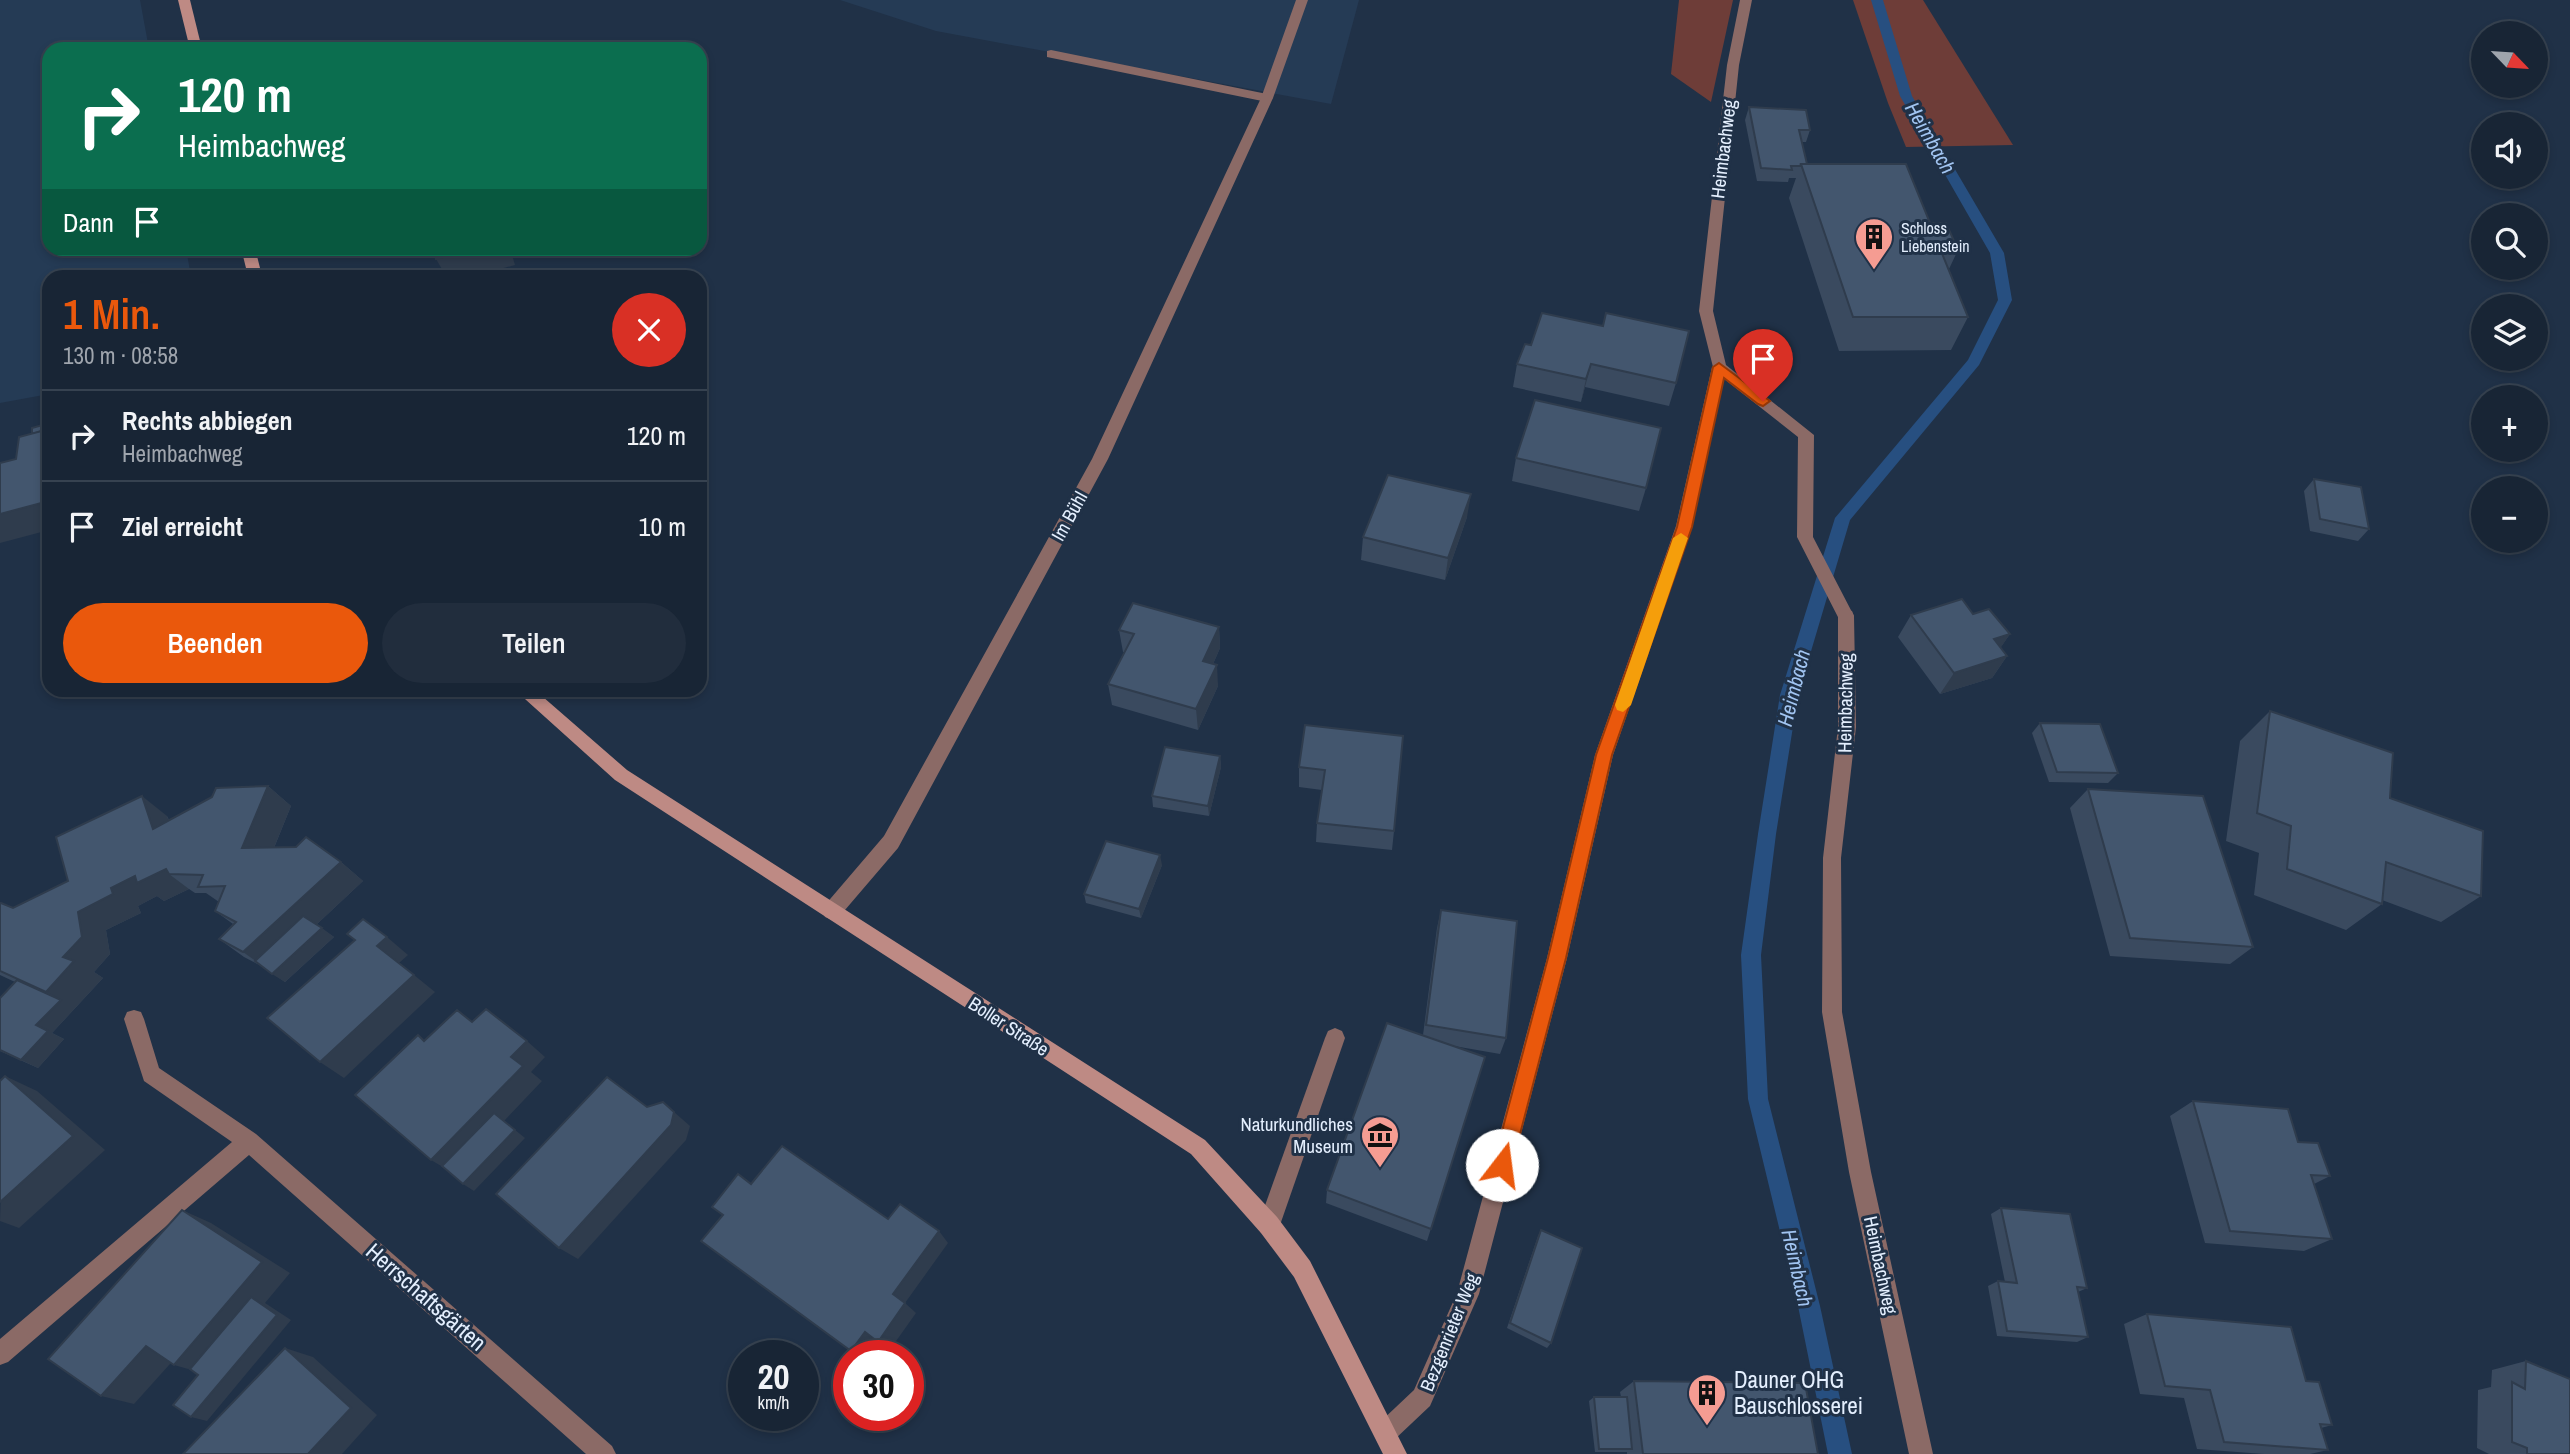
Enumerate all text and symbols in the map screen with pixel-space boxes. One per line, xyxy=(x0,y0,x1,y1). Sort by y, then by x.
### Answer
north arrow xyxy=(2471,21,2548,98)
map controls xyxy=(2471,21,2548,553)
text: 120 m xyxy=(178,61,292,127)
icon: right xyxy=(63,70,154,161)
water label: Heimbach xyxy=(1898,97,1963,179)
street label: Heimbachweg xyxy=(1704,98,1742,200)
button: sound xyxy=(2471,112,2548,189)
text: Heimbachweg xyxy=(178,124,346,167)
icon: arrive xyxy=(128,203,166,241)
button: search xyxy=(2471,203,2548,280)
text: Dann xyxy=(63,205,114,240)
building icon: Schloss Liebenstein xyxy=(1853,216,1895,271)
place label: Schloss Liebenstein xyxy=(1901,217,1970,257)
text: 1 Min. xyxy=(63,286,160,342)
button: close xyxy=(612,293,686,367)
button: layers xyxy=(2471,294,2548,371)
pin xyxy=(1733,329,1793,401)
text: 130 m · 08:58 xyxy=(63,340,178,371)
icon: arrive xyxy=(1744,340,1782,378)
button: + xyxy=(2471,385,2548,462)
text: Rechts abbiegen xyxy=(122,403,293,438)
icon: right xyxy=(63,417,101,455)
text: 120 m xyxy=(627,418,686,453)
text: Heimbachweg xyxy=(122,438,243,469)
button: − xyxy=(2471,476,2548,553)
street label: Im Bühl xyxy=(1045,487,1093,545)
icon: arrive xyxy=(63,508,101,546)
text: Ziel erreicht xyxy=(122,509,243,544)
text: 10 m xyxy=(639,509,686,544)
button: Beenden xyxy=(63,603,368,683)
button: Teilen xyxy=(382,603,686,683)
water label: Heimbach xyxy=(1770,646,1817,729)
street label: Heimbachweg xyxy=(1831,653,1859,753)
street label: Boller Straße xyxy=(964,990,1054,1062)
place label: Naturkundliches Museum xyxy=(1240,1111,1353,1159)
museum icon: Naturkundliches Museum xyxy=(1359,1114,1401,1169)
position arrow xyxy=(1465,1128,1539,1202)
street label: Heimbachweg xyxy=(1858,1214,1904,1317)
water label: Heimbach xyxy=(1775,1226,1820,1309)
street label: Herrschaftsgärten xyxy=(360,1236,493,1357)
street label: Bezgenrieter Weg xyxy=(1413,1269,1485,1395)
speed limit sign: 30 xyxy=(833,1340,924,1431)
text: 20 xyxy=(758,1353,789,1400)
place label: Dauner OHG Bauschlosserei xyxy=(1734,1364,1863,1421)
building icon: Dauner OHG Bauschlosserei xyxy=(1686,1372,1728,1427)
text: km/h xyxy=(758,1390,790,1415)

